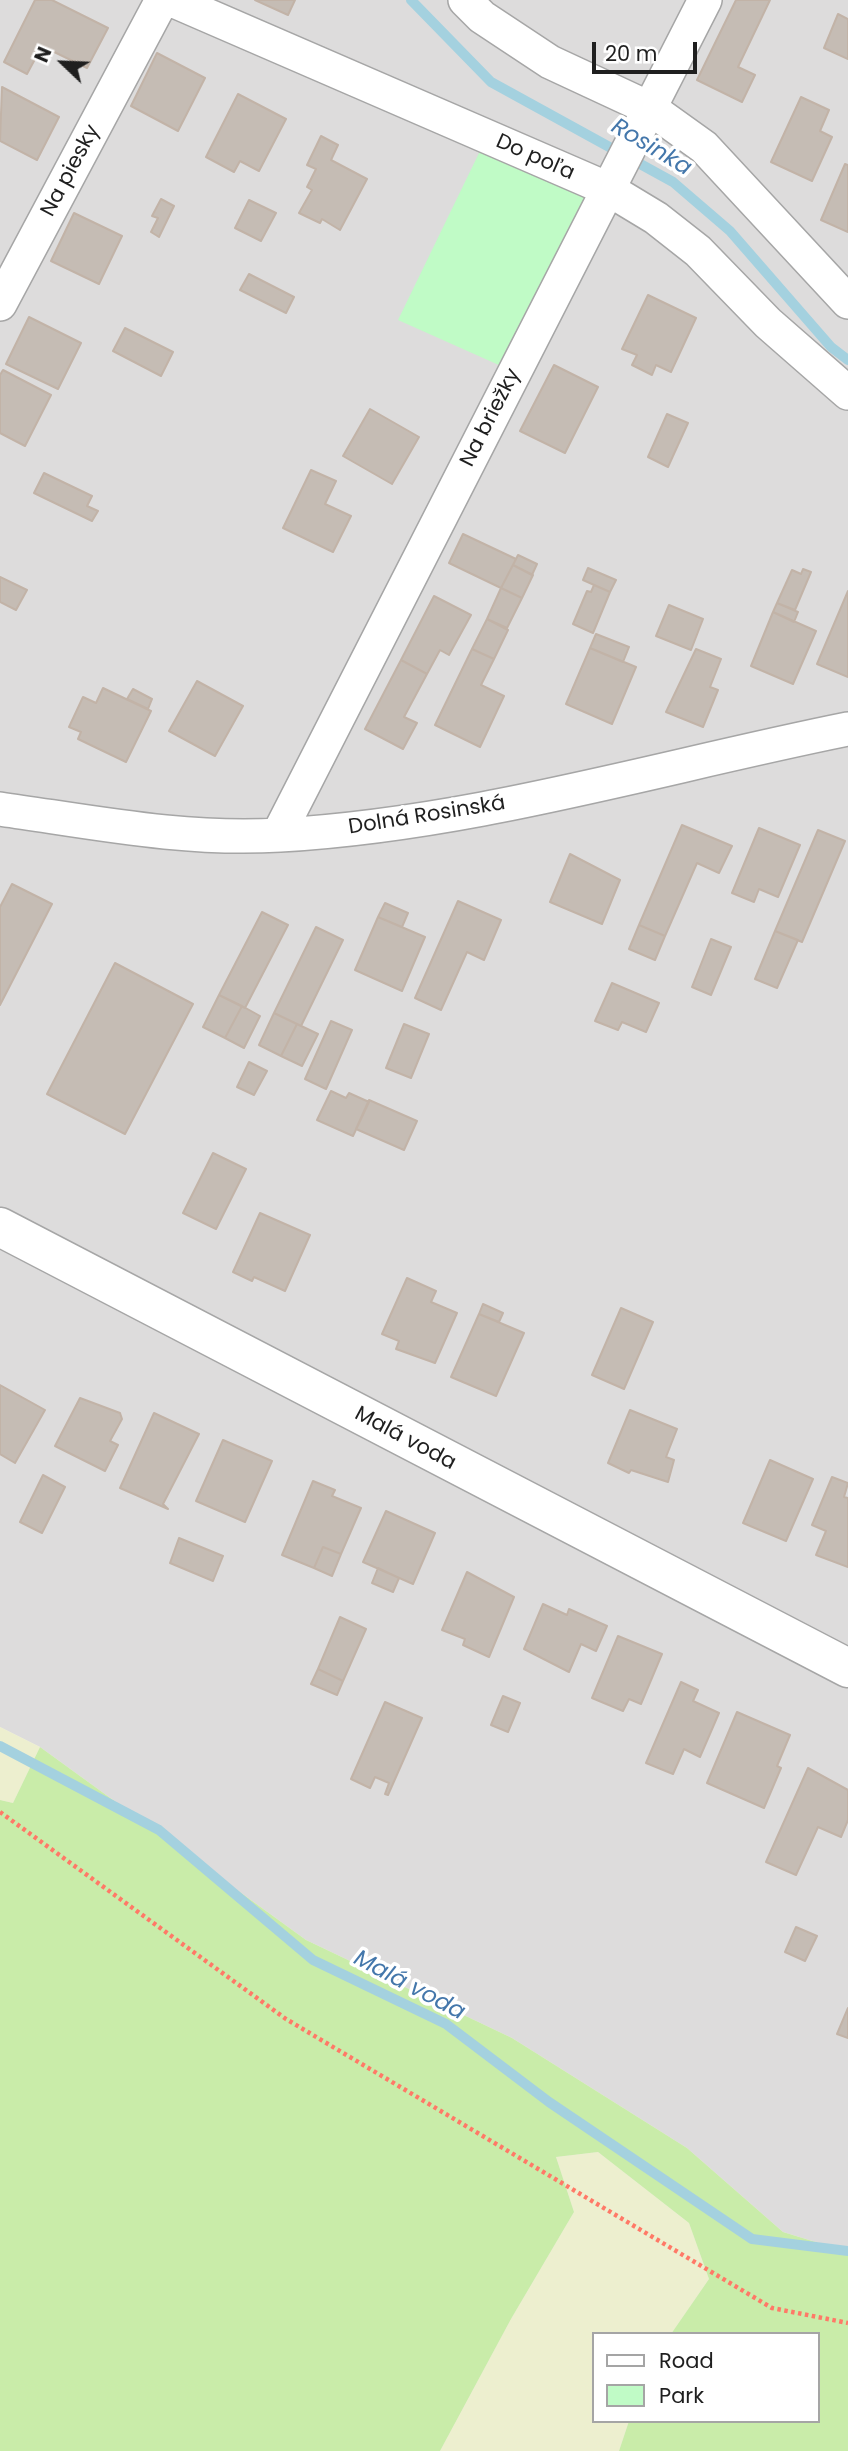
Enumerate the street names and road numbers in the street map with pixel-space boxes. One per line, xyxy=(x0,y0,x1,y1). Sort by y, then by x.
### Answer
street label: Na piesky xyxy=(36,121,106,221)
street label: Do poľa xyxy=(492,130,578,186)
street label: Na briežky xyxy=(455,365,527,471)
street label: Dolná Rosinská xyxy=(347,791,507,841)
street label: Malá voda xyxy=(350,1402,460,1476)

